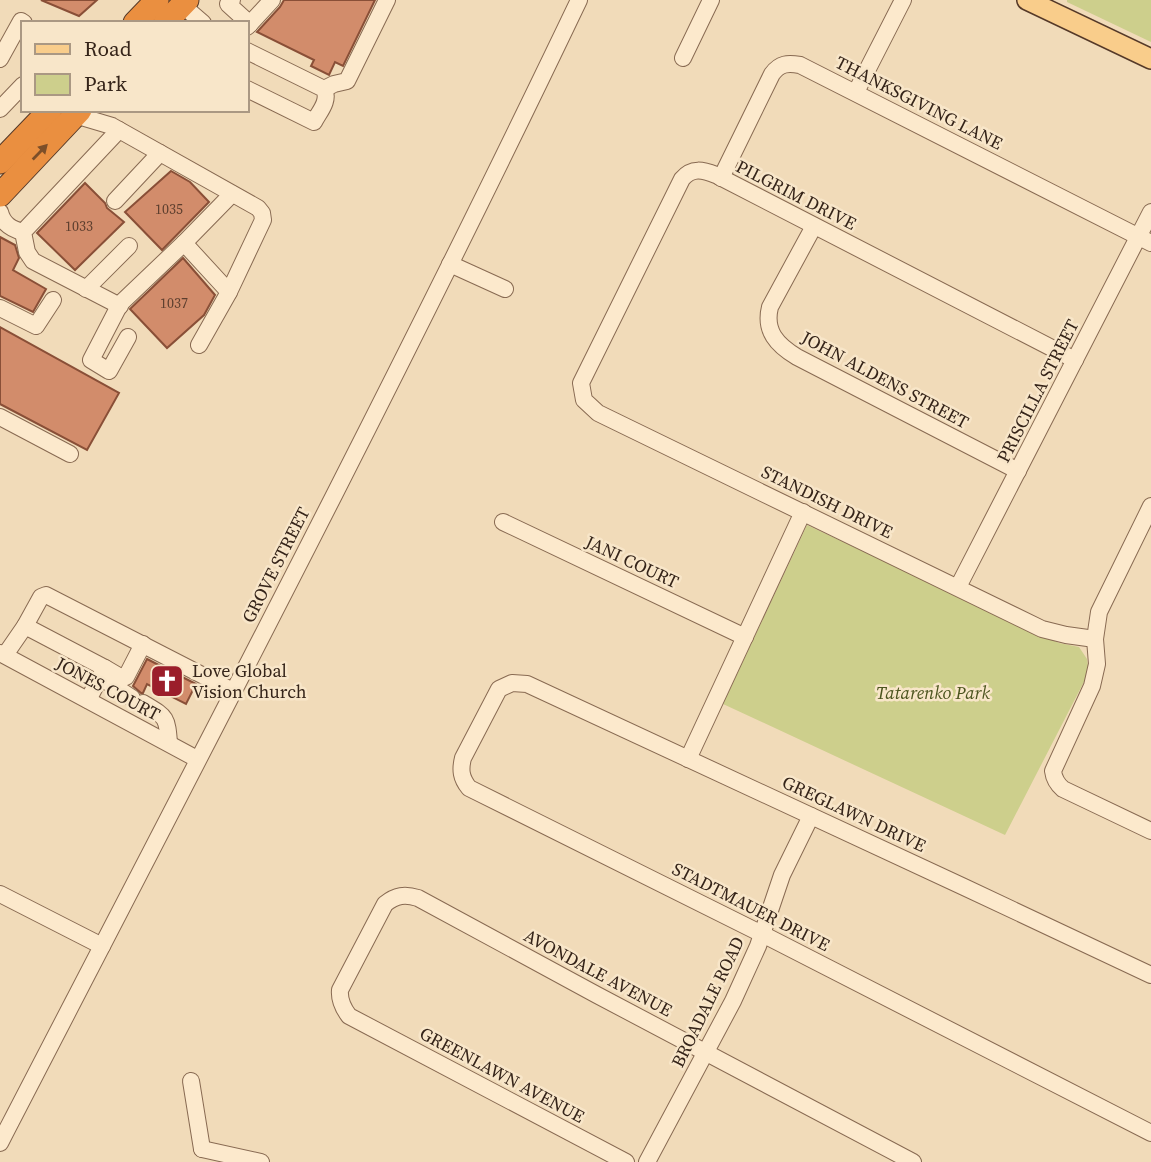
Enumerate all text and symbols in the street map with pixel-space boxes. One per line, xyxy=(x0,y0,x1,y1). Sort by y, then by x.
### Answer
legend xyxy=(21,21,248,112)
text: Road xyxy=(84,34,132,63)
street label: THANKSGIVING LANE xyxy=(831,50,1007,156)
text: Park xyxy=(84,69,128,98)
one-way arrow xyxy=(32,144,49,161)
street label: PILGRIM DRIVE xyxy=(732,153,861,236)
house number: 1035 xyxy=(155,199,183,219)
house number: 1033 xyxy=(65,216,93,236)
house number: 1037 xyxy=(160,293,188,313)
street label: PRISCILLA STREET xyxy=(991,315,1085,467)
street label: JOHN ALDENS STREET xyxy=(796,324,973,434)
street label: STANDISH DRIVE xyxy=(757,459,897,544)
street label: GROVE STREET xyxy=(236,502,316,627)
street label: JANI COURT xyxy=(581,529,683,594)
street label: JONES COURT xyxy=(51,650,165,727)
place label: Love Global Vision Church xyxy=(192,658,307,704)
church icon: Love Global Vision Church xyxy=(148,662,186,700)
park label: Tatarenko Park xyxy=(876,680,990,705)
street label: GREGLAWN DRIVE xyxy=(778,769,930,858)
street label: STADTMAUER DRIVE xyxy=(668,856,834,957)
street label: AVONDALE AVENUE xyxy=(520,923,677,1022)
street label: BROADALE ROAD xyxy=(665,932,750,1071)
street label: GREENLAWN AVENUE xyxy=(415,1020,589,1129)

